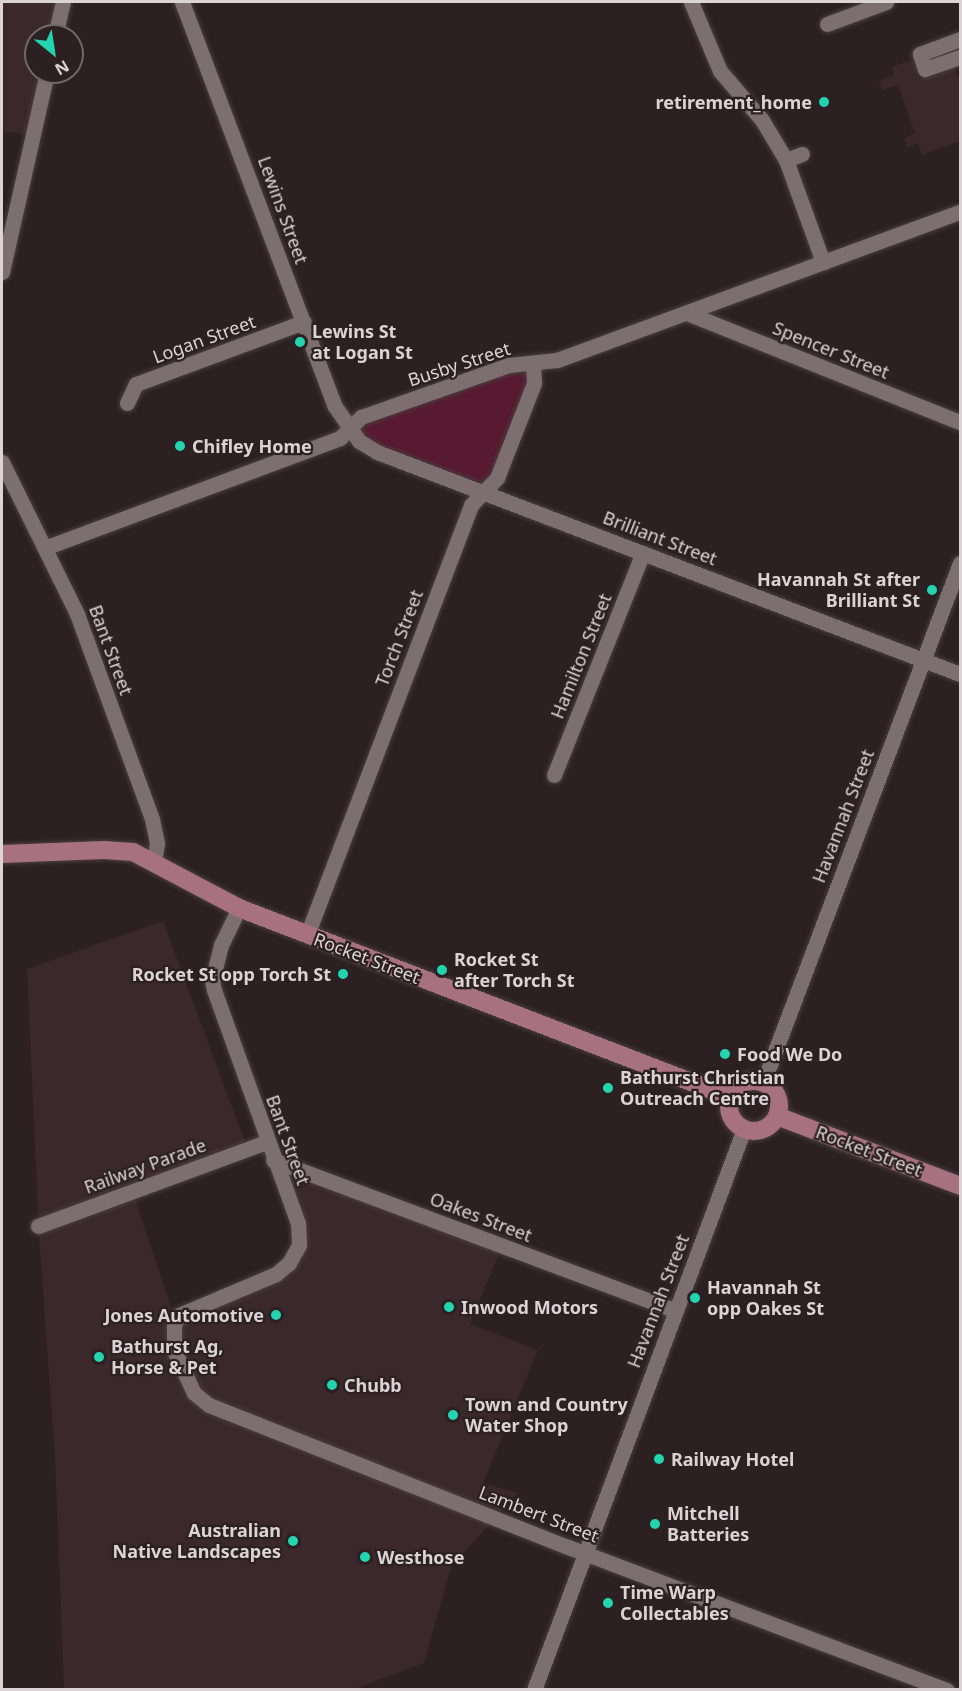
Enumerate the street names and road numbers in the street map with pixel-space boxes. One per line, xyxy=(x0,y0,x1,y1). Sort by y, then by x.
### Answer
street label: Lewins Street xyxy=(254,153,312,267)
street label: Logan Street xyxy=(150,310,258,368)
street label: Spencer Street xyxy=(770,317,892,383)
street label: Busby Street xyxy=(405,337,513,391)
street label: Brilliant Street xyxy=(600,506,720,570)
street label: Torch Street xyxy=(371,587,427,689)
street label: Hamilton Street xyxy=(546,590,616,722)
street label: Bant Street xyxy=(85,602,137,698)
street label: Havannah Street xyxy=(808,746,878,886)
street label: Rocket Street xyxy=(311,928,423,988)
street label: Bant Street xyxy=(262,1092,314,1188)
street label: Rocket Street xyxy=(813,1121,925,1181)
street label: Railway Parade xyxy=(81,1134,209,1198)
street label: Oakes Street xyxy=(427,1188,535,1246)
street label: Havannah Street xyxy=(623,1231,693,1371)
street label: Lambert Street xyxy=(476,1481,602,1547)

